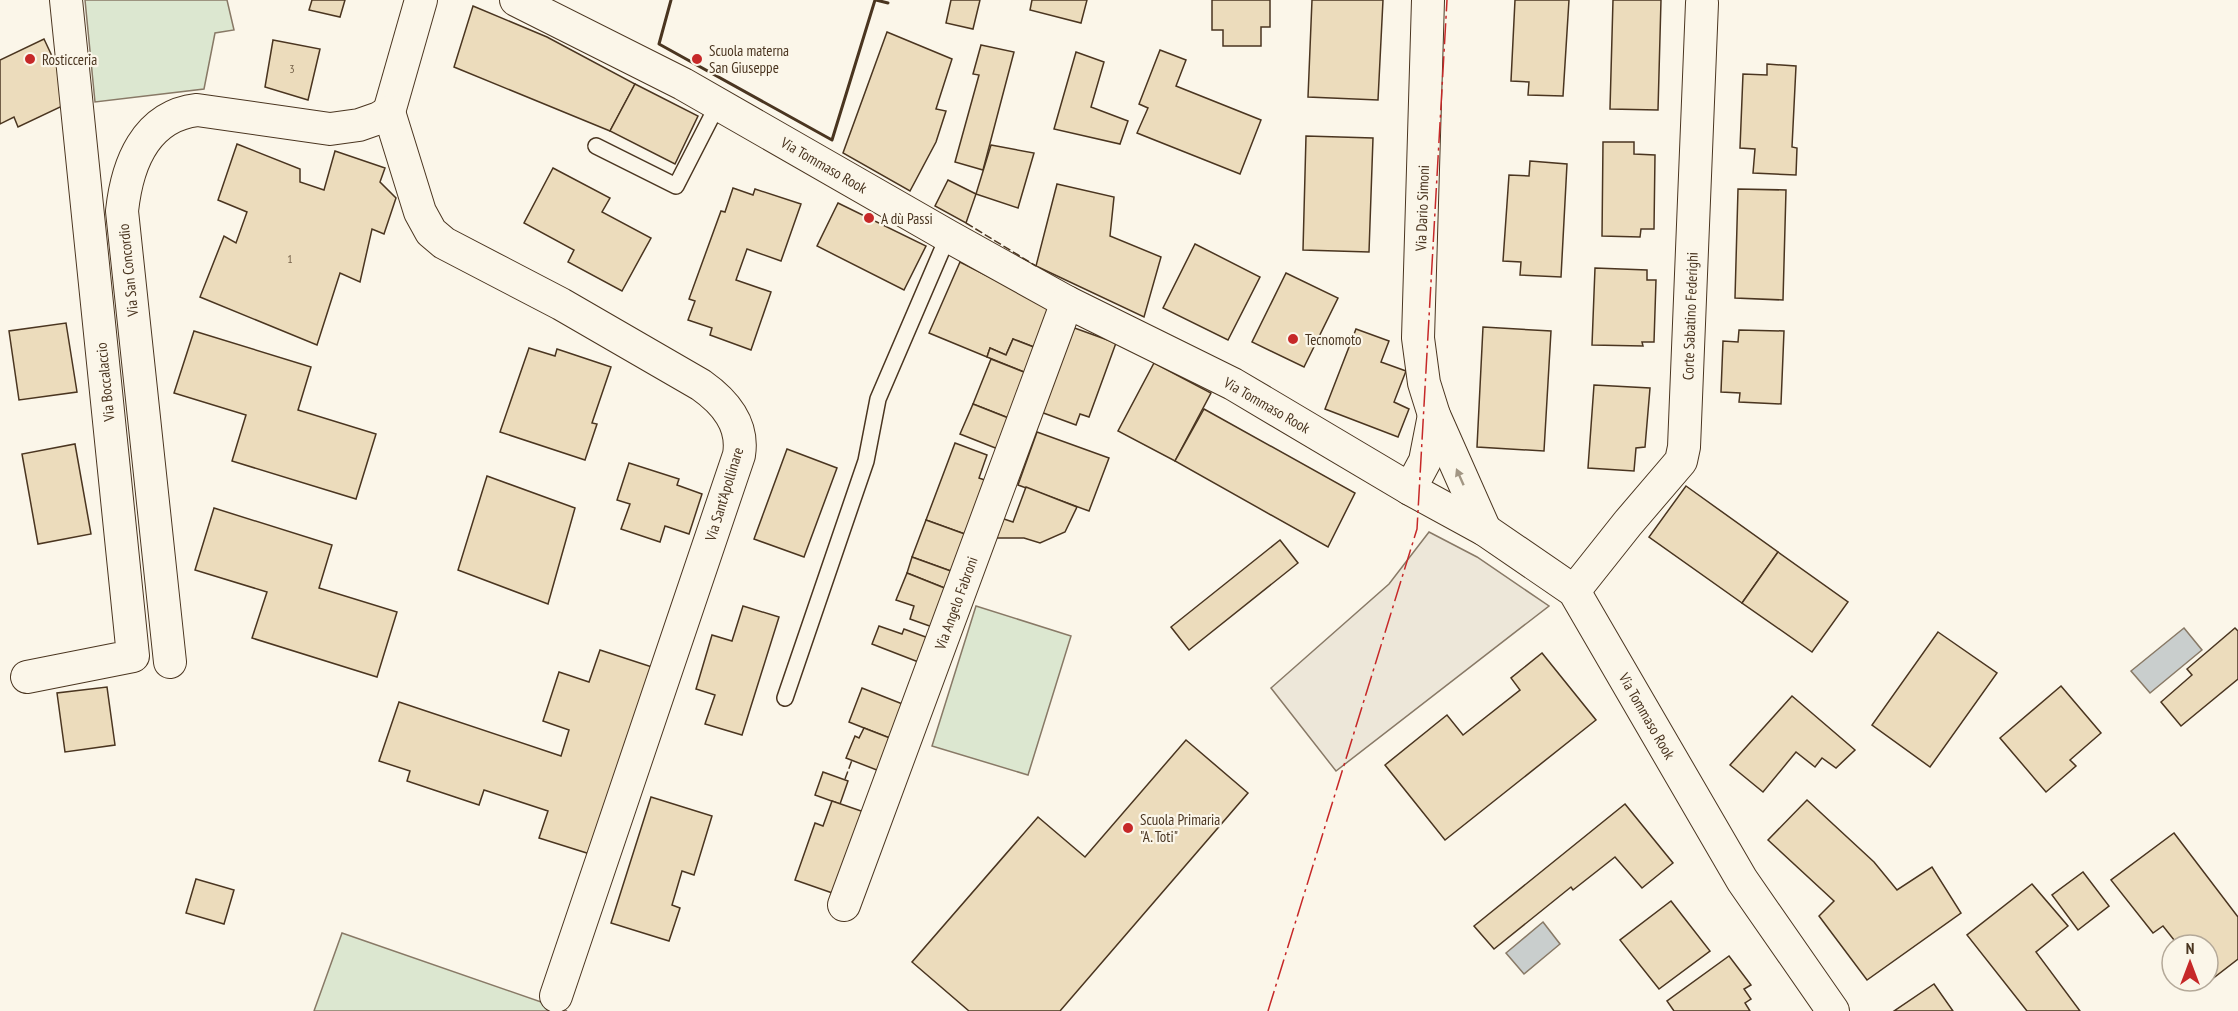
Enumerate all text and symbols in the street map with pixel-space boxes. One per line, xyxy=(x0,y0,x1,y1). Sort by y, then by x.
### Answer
place label: Scuola materna San Giuseppe xyxy=(709,41,789,77)
place label: Rosticceria xyxy=(42,50,97,69)
marker: Rosticceria xyxy=(23,52,37,66)
marker: Scuola materna San Giuseppe xyxy=(690,52,704,66)
house number: 3 xyxy=(289,61,295,76)
street label: Via Tommaso Rook xyxy=(777,132,871,197)
street label: Via Dario Simoni xyxy=(1411,165,1433,252)
place label: A dù Passi xyxy=(881,209,933,228)
marker: A dù Passi xyxy=(862,211,876,225)
street label: Via San Concordio xyxy=(114,223,142,318)
house number: 1 xyxy=(287,251,293,266)
street label: Corte Sabatino Federighi xyxy=(1678,252,1702,380)
place label: Tecnomoto xyxy=(1305,330,1361,349)
marker: Tecnomoto xyxy=(1286,332,1300,346)
street label: Via Boccalaccio xyxy=(91,342,119,423)
street label: Via Tommaso Rook xyxy=(1220,372,1314,437)
street label: Via Sant'Apollinare xyxy=(700,445,747,544)
one-way arrow xyxy=(1456,468,1465,485)
street label: Via Angelo Fabroni xyxy=(930,554,982,653)
street label: Via Tommaso Rook xyxy=(1614,669,1679,763)
place label: Scuola Primaria "A. Toti" xyxy=(1140,810,1220,846)
marker: Scuola Primaria "A. Toti" xyxy=(1121,821,1135,835)
north arrow xyxy=(2160,933,2220,993)
text: N xyxy=(2186,938,2194,958)

